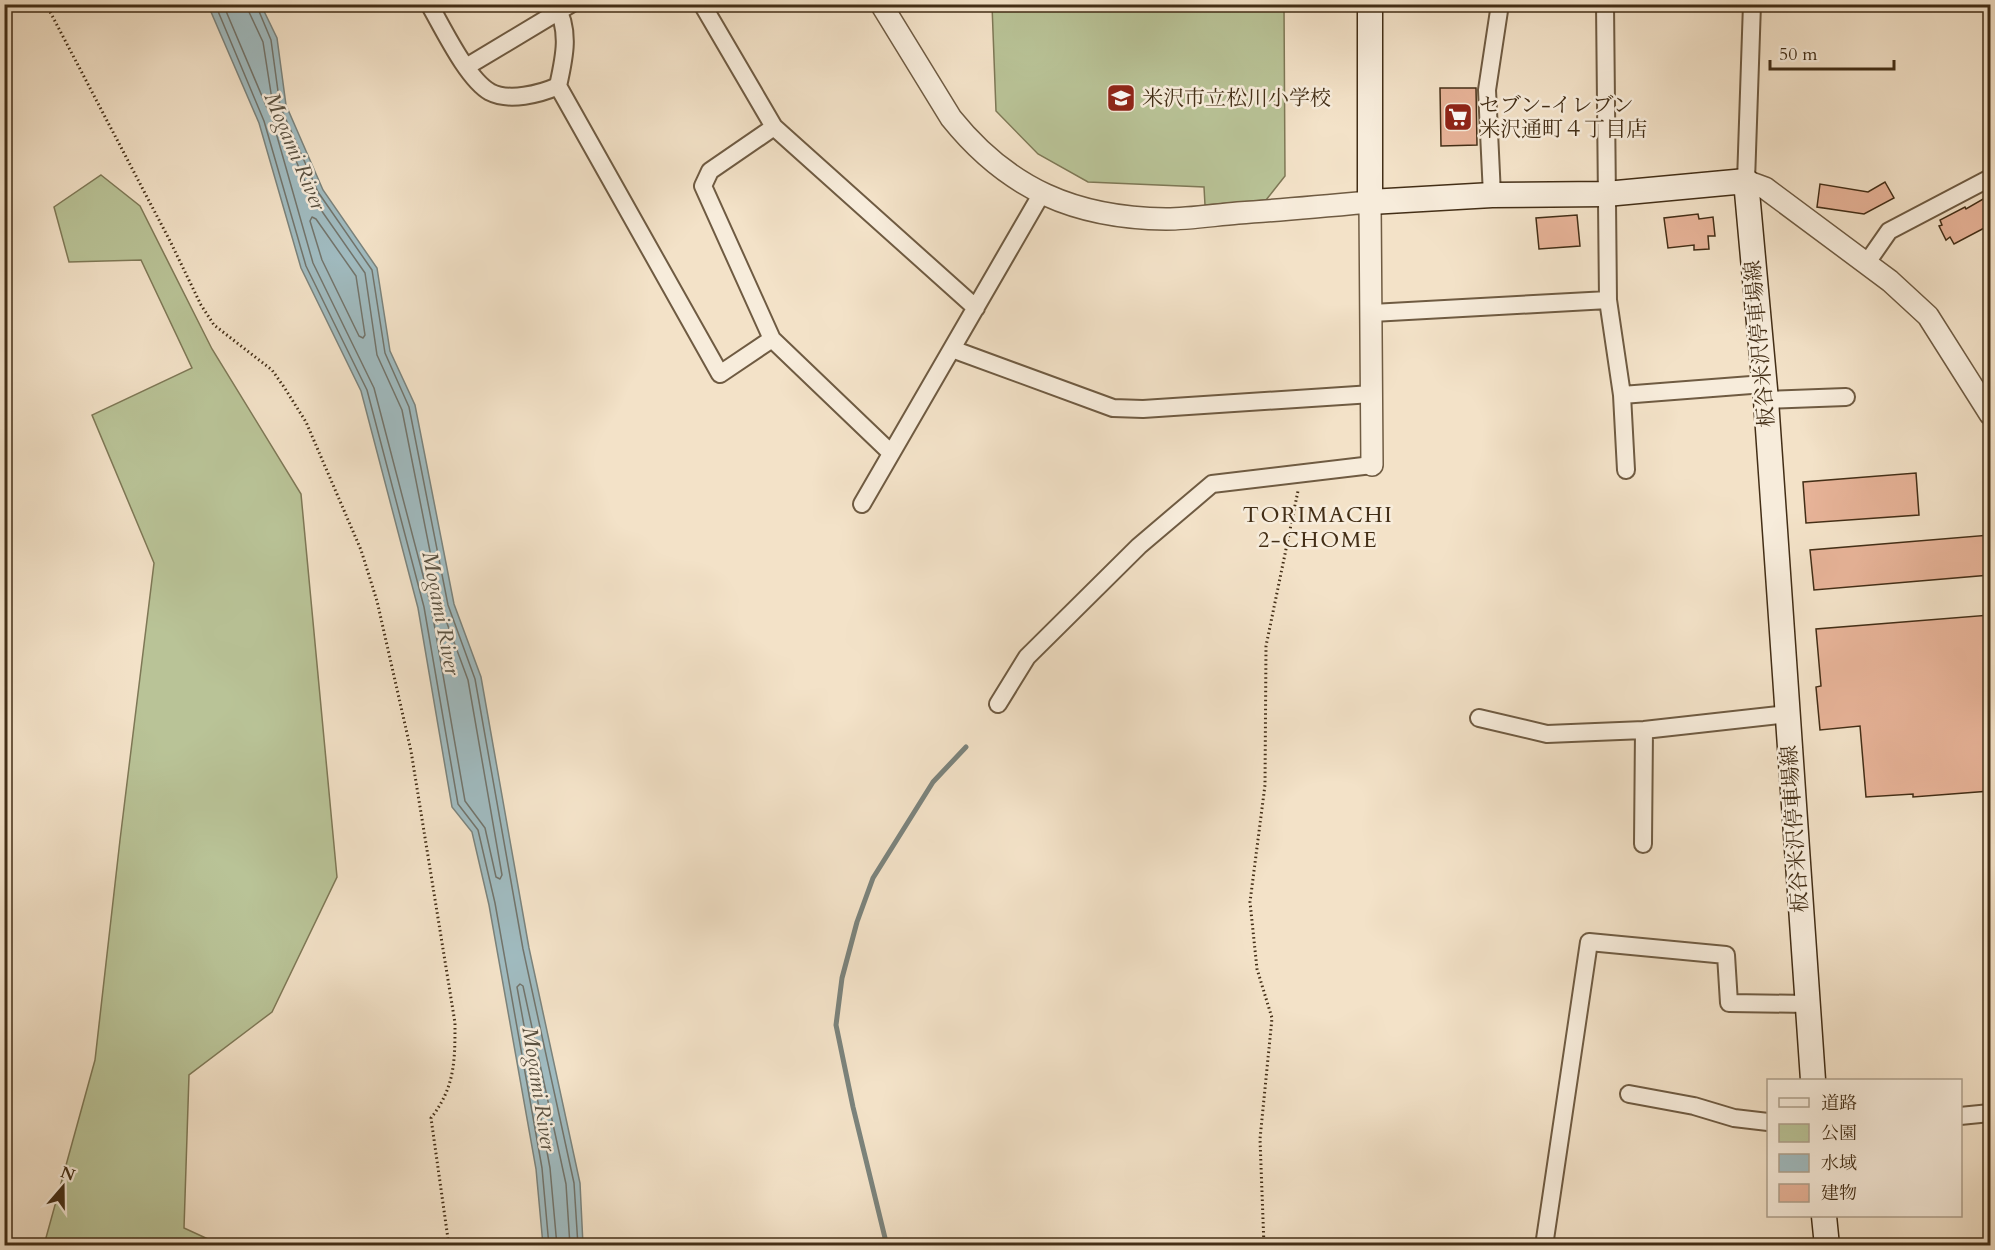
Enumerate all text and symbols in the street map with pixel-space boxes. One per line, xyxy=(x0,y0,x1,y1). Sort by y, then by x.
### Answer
scale bar xyxy=(1770,33,1894,71)
text: 50 m xyxy=(1779,42,1818,67)
school or university icon: 米沢市立松川小学校 xyxy=(1105,82,1137,114)
place label: 米沢市立松川小学校 xyxy=(1142,84,1331,113)
water label: Mogami River xyxy=(257,87,334,215)
place label: セブン-イレブン 米沢通町４丁目店 xyxy=(1479,91,1647,144)
supermarket icon: セブン-イレブン 米沢通町４丁目店 xyxy=(1442,101,1474,133)
street label: 板谷米沢停車場線 xyxy=(1738,259,1782,429)
district label: TORIMACHI 2-CHOME xyxy=(1243,500,1393,555)
water label: Mogami River xyxy=(414,548,468,678)
street label: 板谷米沢停車場線 xyxy=(1775,744,1815,914)
water label: Mogami River xyxy=(514,1025,564,1154)
legend xyxy=(1767,1079,1962,1217)
text: 道路 xyxy=(1821,1091,1857,1116)
text: 公園 xyxy=(1821,1121,1857,1146)
text: 水域 xyxy=(1821,1151,1857,1176)
north arrow xyxy=(33,1157,93,1217)
text: N xyxy=(57,1161,78,1187)
text: 建物 xyxy=(1821,1181,1857,1206)

